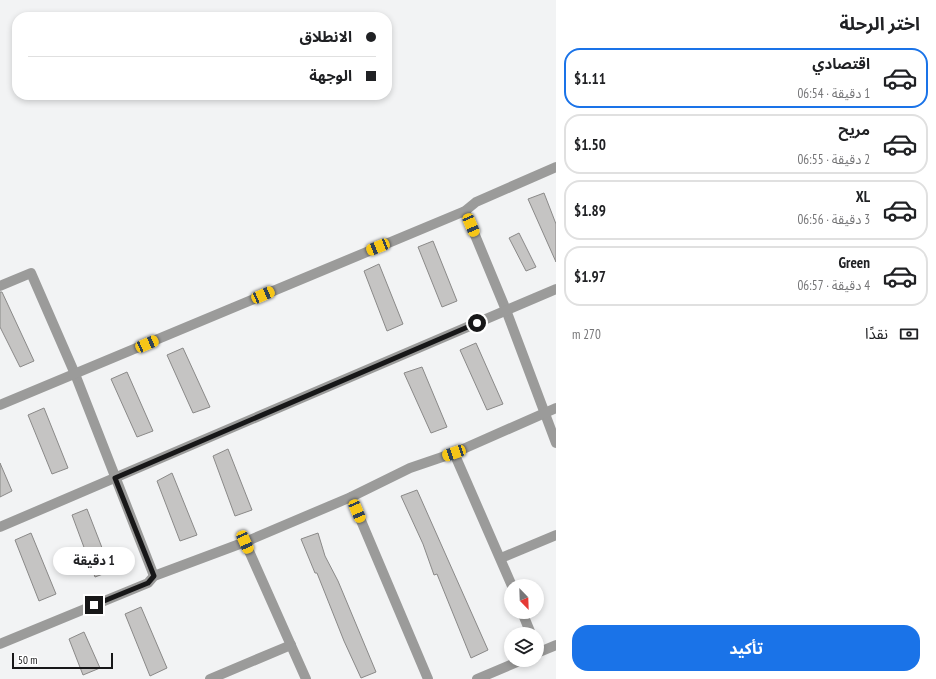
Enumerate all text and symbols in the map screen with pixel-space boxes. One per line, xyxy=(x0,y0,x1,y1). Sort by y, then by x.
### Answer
text: اختر الرحلة xyxy=(839,12,920,35)
text: الانطلاق xyxy=(300,27,352,46)
text: اقتصادي xyxy=(812,54,870,73)
icon: car xyxy=(882,60,918,96)
text: الوجهة xyxy=(309,66,352,85)
text: $1.11 xyxy=(574,69,606,88)
text: 1 دقيقة · 06:54 xyxy=(797,85,870,102)
text: مريح xyxy=(838,120,870,139)
icon: car xyxy=(882,126,918,162)
text: $1.50 xyxy=(574,135,606,154)
text: 2 دقيقة · 06:55 xyxy=(797,151,870,168)
text: XL xyxy=(856,187,870,206)
icon: car xyxy=(882,192,918,228)
text: $1.89 xyxy=(574,201,606,220)
text: 3 دقيقة · 06:56 xyxy=(797,211,870,228)
car xyxy=(461,212,481,238)
car xyxy=(365,237,391,257)
text: Green xyxy=(838,253,870,272)
icon: car xyxy=(882,258,918,294)
text: $1.97 xyxy=(574,267,606,286)
text: 4 دقيقة · 06:57 xyxy=(797,277,870,294)
car xyxy=(250,285,276,305)
route start xyxy=(468,314,486,332)
icon: cash xyxy=(898,323,920,345)
text: نقدًا xyxy=(865,324,888,343)
text: 270 m xyxy=(572,326,601,343)
car xyxy=(134,334,160,354)
car xyxy=(441,443,467,463)
car xyxy=(347,498,367,524)
car xyxy=(235,529,255,555)
callout: 1 دقيقة xyxy=(53,547,135,575)
text: 1 دقيقة xyxy=(73,552,115,569)
north arrow xyxy=(504,579,544,619)
map controls xyxy=(504,579,544,667)
route end xyxy=(85,596,103,614)
button: تأكيد xyxy=(572,625,920,671)
button: layers xyxy=(504,627,544,667)
scale bar xyxy=(12,651,113,670)
text: 50 m xyxy=(18,653,37,667)

